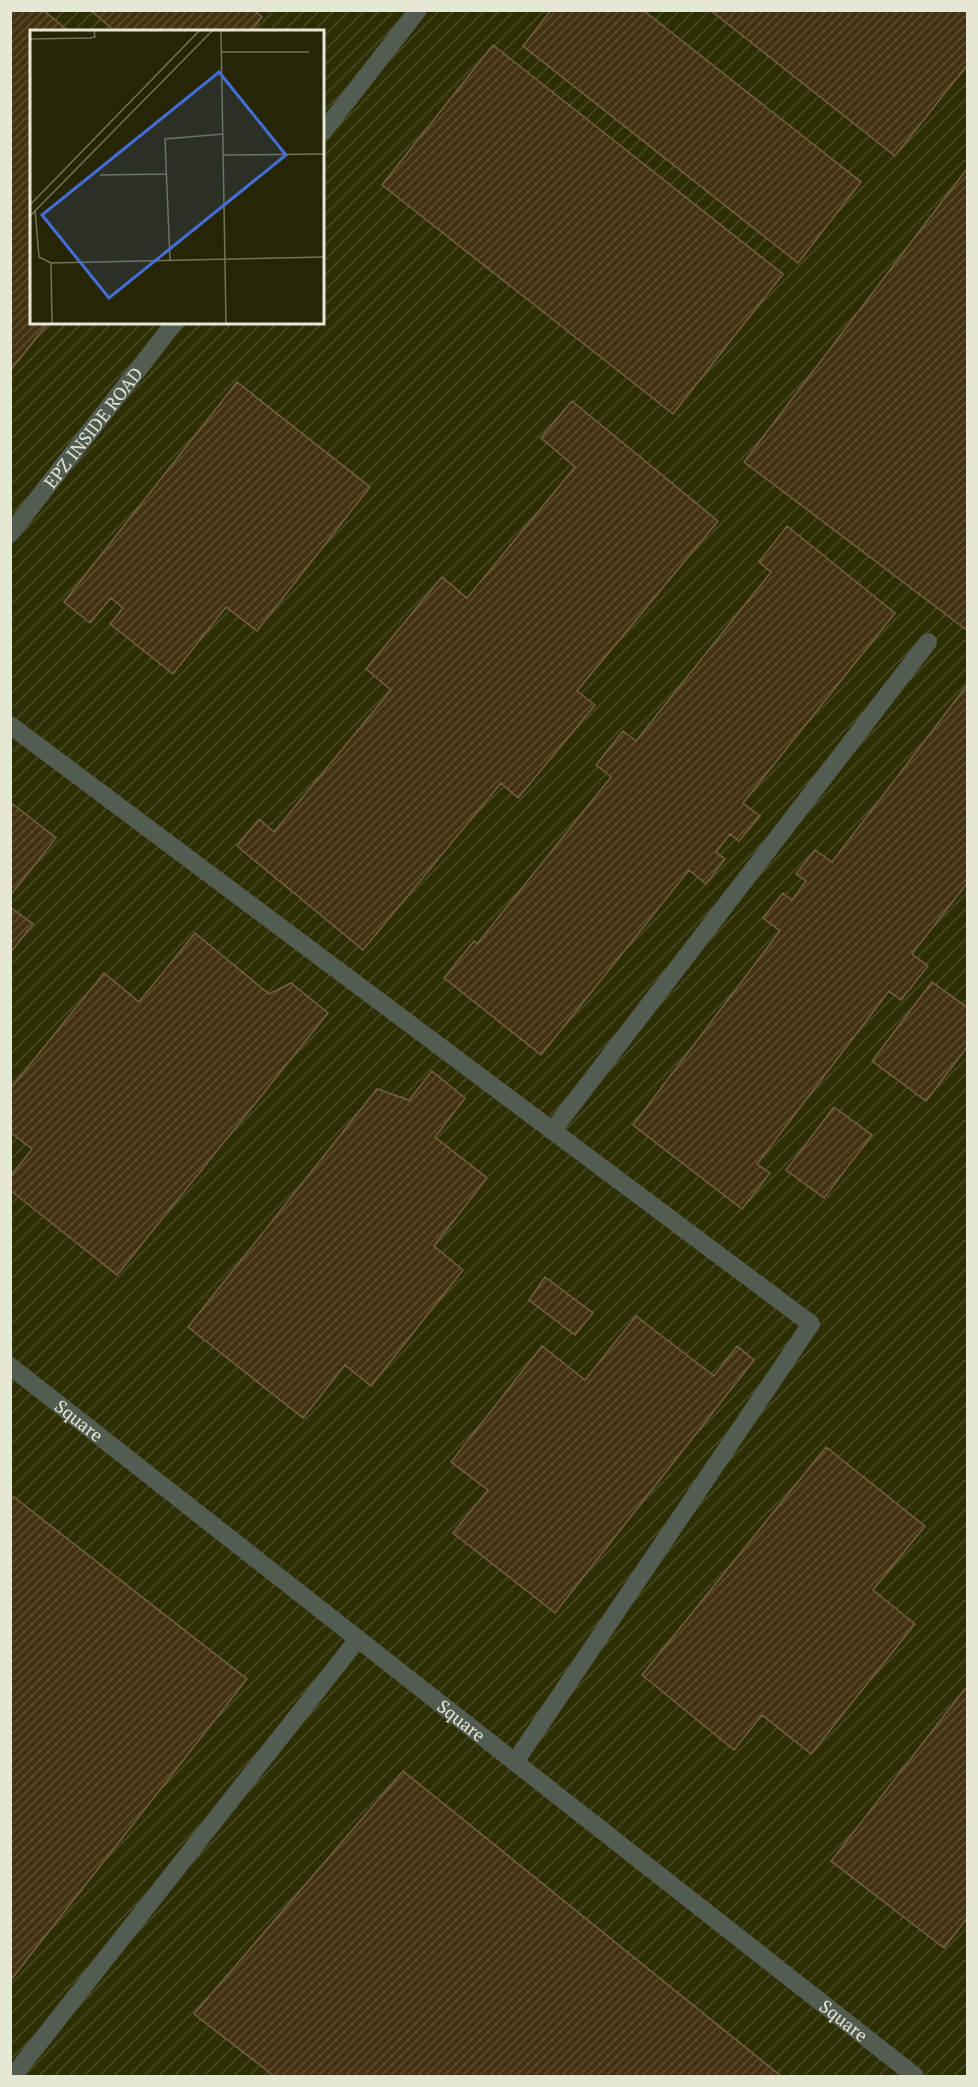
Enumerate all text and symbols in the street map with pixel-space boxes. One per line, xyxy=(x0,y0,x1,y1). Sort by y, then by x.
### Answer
inset map xyxy=(30,30,324,324)
street label: EPZ INSIDE ROAD xyxy=(38,362,148,493)
street label: Square xyxy=(50,1394,108,1447)
street label: Square xyxy=(433,1694,491,1747)
street label: Square xyxy=(815,1994,873,2047)

